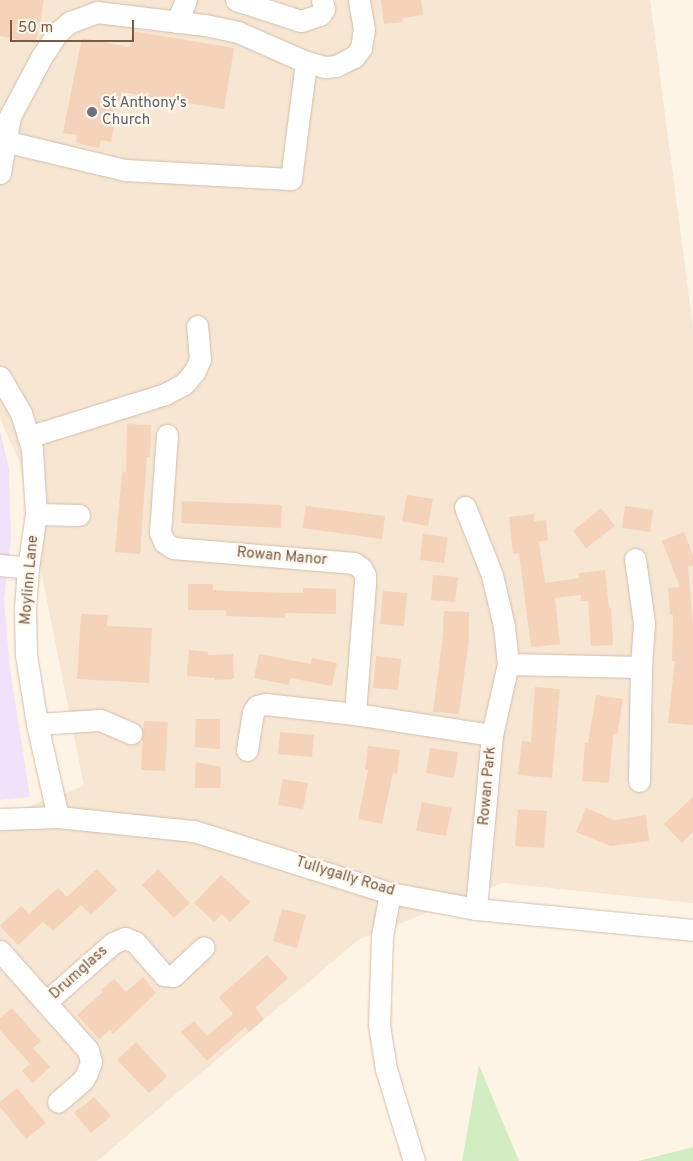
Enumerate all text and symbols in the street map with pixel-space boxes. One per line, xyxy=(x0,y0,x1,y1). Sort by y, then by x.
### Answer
scale bar xyxy=(12,10,136,42)
text: 50 m xyxy=(18,19,53,38)
place label: St Anthony's Church xyxy=(102,94,187,129)
marker: St Anthony's Church xyxy=(86,106,98,118)
street label: Moylinn Lane xyxy=(17,534,43,626)
street label: Rowan Manor xyxy=(236,544,328,570)
street label: Rowan Park xyxy=(476,746,500,826)
street label: Tullygally Road xyxy=(293,853,397,901)
street label: Drumglass xyxy=(46,942,112,1004)

